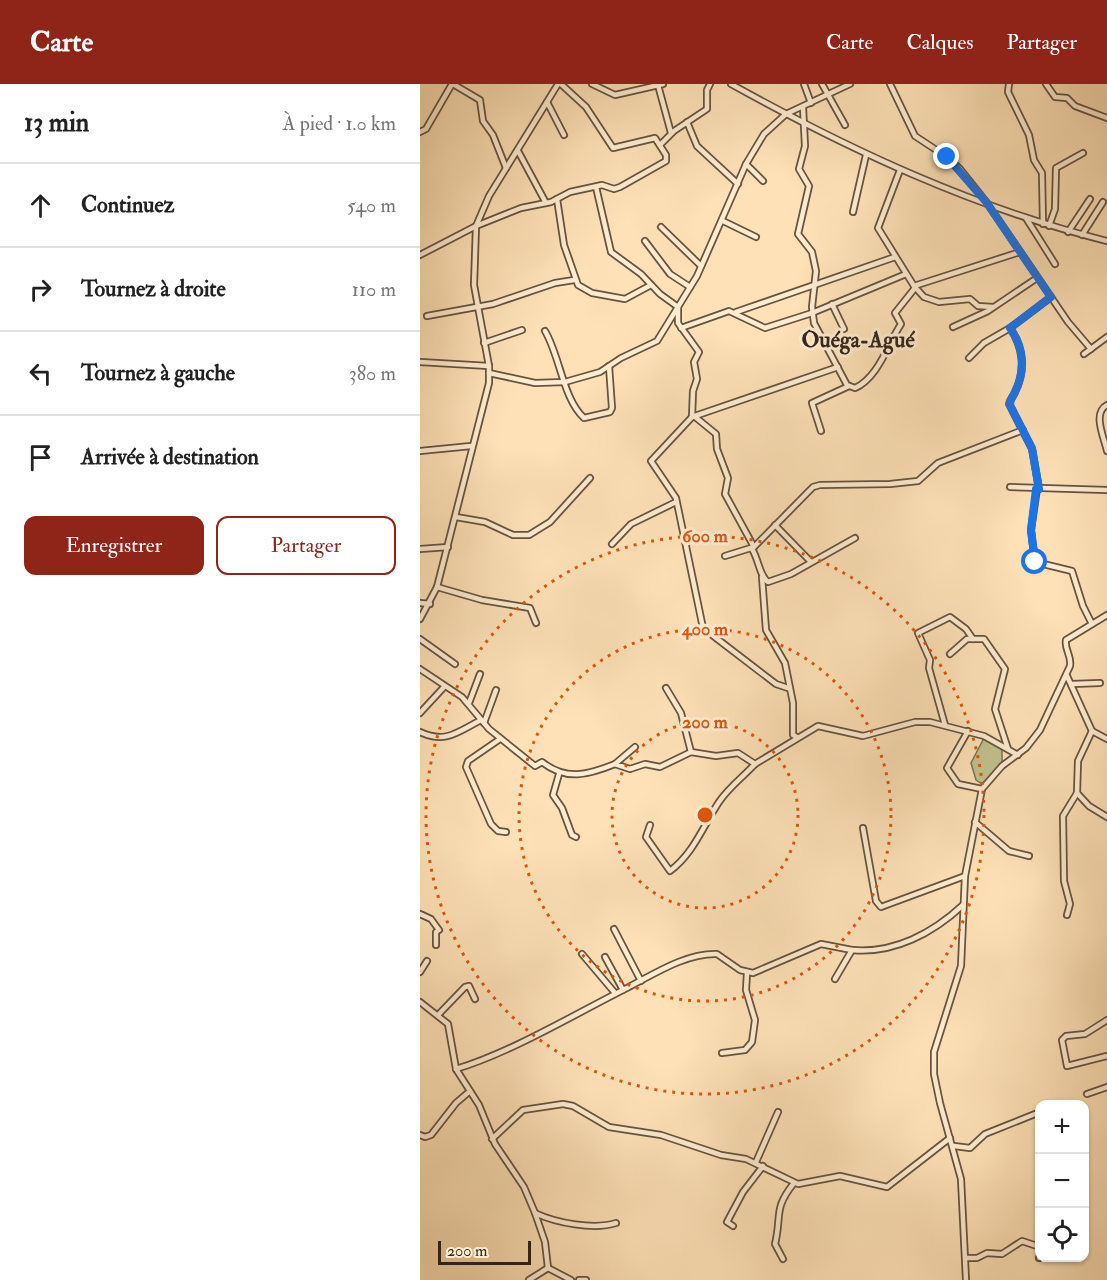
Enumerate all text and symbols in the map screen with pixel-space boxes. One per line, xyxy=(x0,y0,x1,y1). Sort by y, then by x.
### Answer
text: Carte xyxy=(30,25,93,60)
text: Carte xyxy=(826,29,873,56)
text: Calques xyxy=(906,29,973,56)
text: Partager xyxy=(1006,29,1077,56)
text: 13 min xyxy=(24,107,89,139)
text: À pied · 1.0 km xyxy=(283,111,396,136)
route end xyxy=(933,143,959,169)
icon: ahead xyxy=(24,189,57,222)
text: Continuez xyxy=(81,191,174,219)
text: 540 m xyxy=(347,193,396,218)
icon: right xyxy=(24,273,57,306)
text: Tournez à droite xyxy=(81,275,226,303)
text: 110 m xyxy=(352,277,396,302)
district label: Ouéga-Agué xyxy=(801,326,915,355)
icon: left xyxy=(24,357,57,390)
text: Tournez à gauche xyxy=(81,359,235,387)
text: 380 m xyxy=(349,361,396,386)
icon: arrive xyxy=(24,441,57,474)
text: Arrivée à destination xyxy=(81,443,259,471)
button: Enregistrer xyxy=(24,516,204,575)
button: Partager xyxy=(216,516,396,575)
text: 600 m xyxy=(682,525,729,548)
route start xyxy=(1021,548,1047,574)
text: 400 m xyxy=(681,618,729,641)
text: 200 m xyxy=(682,711,729,734)
centre of rings xyxy=(695,805,715,825)
map controls xyxy=(1035,1100,1089,1262)
button: + xyxy=(1035,1100,1089,1154)
button: − xyxy=(1035,1154,1089,1208)
button: locate xyxy=(1035,1208,1089,1262)
scale bar xyxy=(438,1238,531,1266)
text: 200 m xyxy=(447,1241,487,1261)

